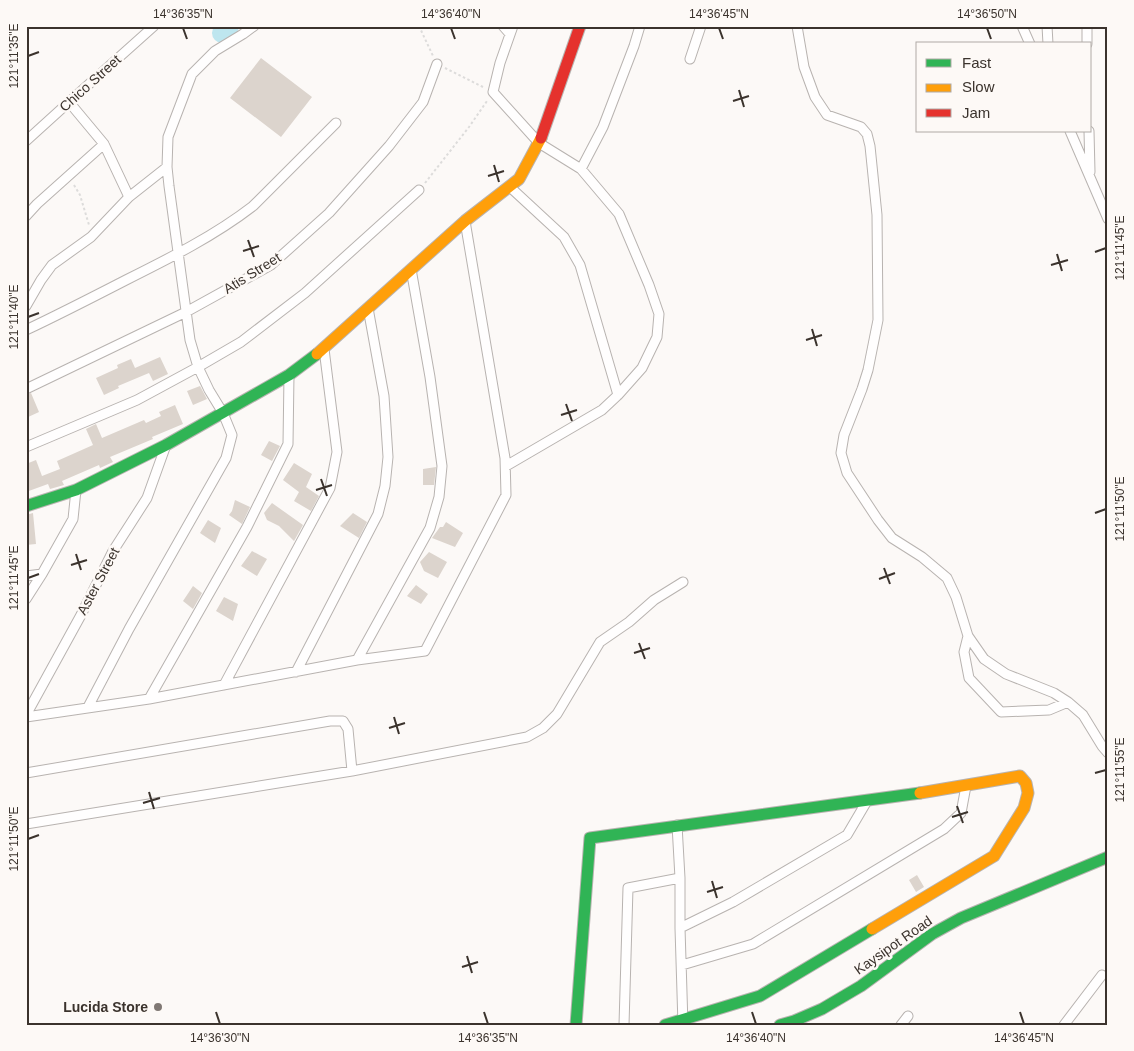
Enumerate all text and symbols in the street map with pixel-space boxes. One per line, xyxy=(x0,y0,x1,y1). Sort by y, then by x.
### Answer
text: 14°36'35"N xyxy=(153,7,213,21)
text: 14°36'40"N xyxy=(421,7,481,21)
text: 14°36'45"N xyxy=(689,7,749,21)
text: 14°36'50"N xyxy=(957,7,1017,21)
text: 121°11'35"E xyxy=(7,23,21,89)
legend xyxy=(916,42,1092,132)
street label: Chico Street xyxy=(56,51,124,115)
text: Fast xyxy=(962,54,992,71)
text: Slow xyxy=(962,78,995,95)
text: Jam xyxy=(962,104,990,121)
text: 121°11'45"E xyxy=(1113,215,1127,281)
street label: Atis Street xyxy=(220,249,284,297)
text: 121°11'40"E xyxy=(7,284,21,350)
text: 121°11'50"E xyxy=(1113,476,1127,542)
text: 121°11'45"E xyxy=(7,545,21,611)
street label: Aster Street xyxy=(74,545,122,617)
text: 121°11'55"E xyxy=(1113,737,1127,803)
text: 121°11'50"E xyxy=(7,806,21,872)
street label: Kaysipot Road xyxy=(851,912,935,978)
place label: Lucida Store xyxy=(63,999,148,1015)
marker: Lucida Store xyxy=(152,1001,164,1013)
text: 14°36'30"N xyxy=(190,1031,250,1045)
text: 14°36'35"N xyxy=(458,1031,518,1045)
text: 14°36'40"N xyxy=(726,1031,786,1045)
text: 14°36'45"N xyxy=(994,1031,1054,1045)

